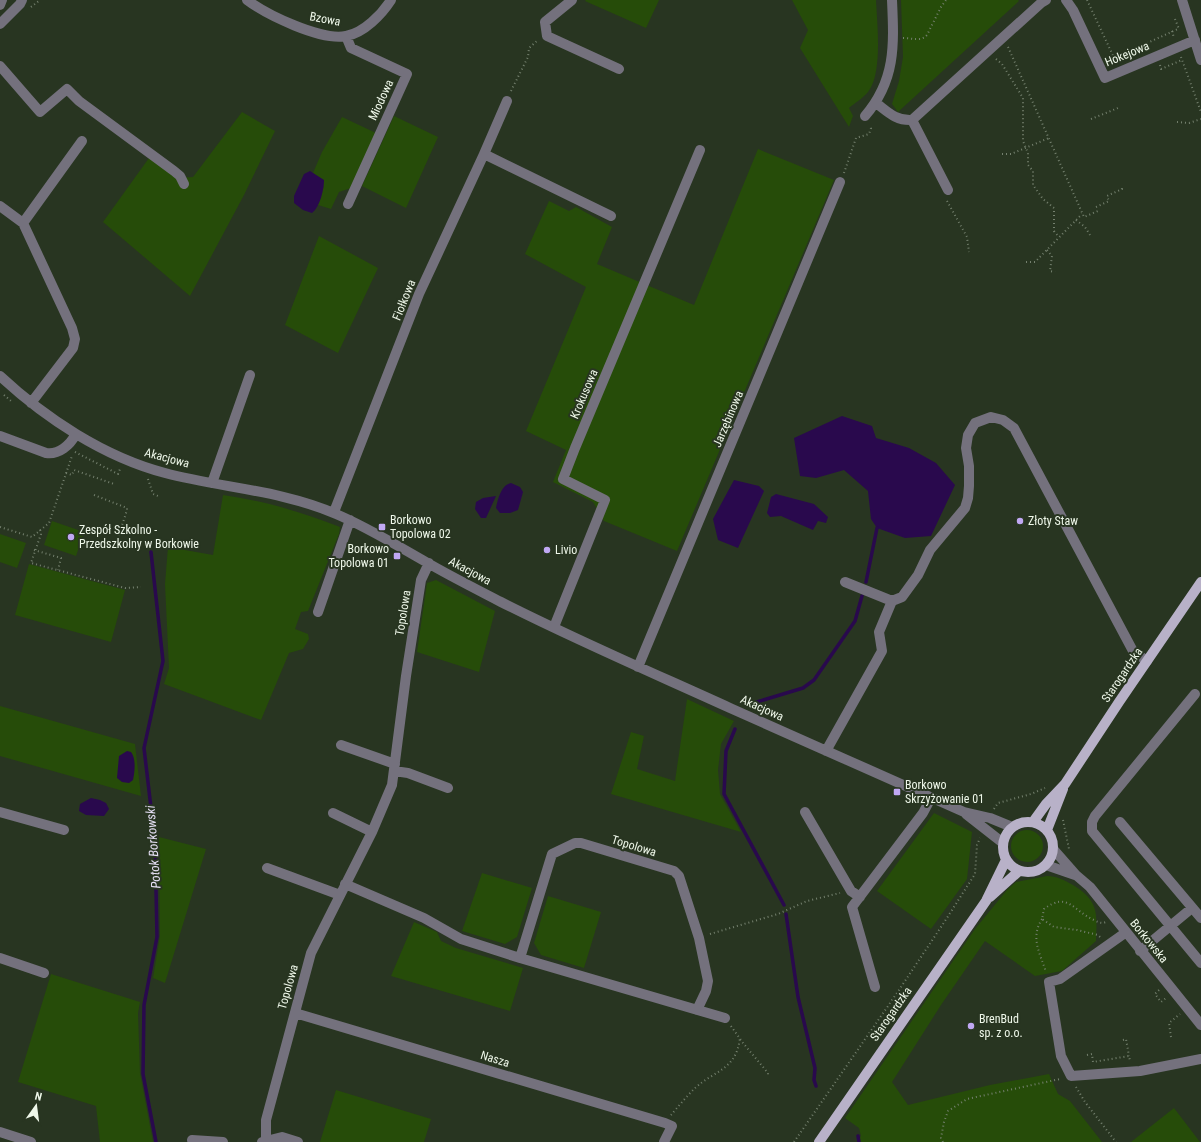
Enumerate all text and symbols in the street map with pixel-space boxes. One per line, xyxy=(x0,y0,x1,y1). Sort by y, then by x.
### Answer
street label: Bzowa xyxy=(308,9,342,29)
street label: Hokejowa xyxy=(1103,39,1151,69)
street label: Miodowa xyxy=(365,77,397,123)
street label: Fiołkowa xyxy=(390,277,419,322)
street label: Krokusowa xyxy=(567,367,601,421)
street label: Jarzębinowa xyxy=(710,388,746,449)
street label: Akacjowa xyxy=(143,445,191,471)
place label: Borkowo Topolowa 02 xyxy=(390,513,451,541)
place label: Złoty Staw xyxy=(1028,514,1078,528)
marker: Złoty Staw xyxy=(1015,516,1025,526)
marker: Borkowo Topolowa 02 xyxy=(377,522,387,532)
place label: Zespół Szkolno - Przedszkolny w Borkowie xyxy=(79,523,199,551)
marker: Zespół Szkolno - Przedszkolny w Borkowie xyxy=(66,532,76,542)
place label: Borkowo Topolowa 01 xyxy=(328,542,389,570)
place label: Livio xyxy=(555,543,577,557)
marker: Livio xyxy=(542,545,552,555)
marker: Borkowo Topolowa 01 xyxy=(392,551,402,561)
street label: Akacjowa xyxy=(446,554,494,588)
street label: Topolowa xyxy=(392,589,414,637)
street label: Starogardzka xyxy=(1099,645,1145,705)
street label: Akacjowa xyxy=(738,692,786,724)
place label: Borkowo Skrzyżowanie 01 xyxy=(905,778,984,806)
marker: Borkowo Skrzyżowanie 01 xyxy=(892,787,902,797)
water label: Potok Borkowski xyxy=(143,805,163,889)
street label: Topolowa xyxy=(610,833,658,859)
street label: Borkowska xyxy=(1127,916,1171,966)
street label: Topolowa xyxy=(275,963,301,1011)
street label: Starogardzka xyxy=(867,984,915,1044)
place label: BrenBud sp. z o.o. xyxy=(979,1012,1023,1040)
marker: BrenBud sp. z o.o. xyxy=(966,1021,976,1031)
street label: Nasza xyxy=(479,1048,511,1070)
north arrow xyxy=(16,1086,56,1126)
text: N xyxy=(33,1090,43,1104)

